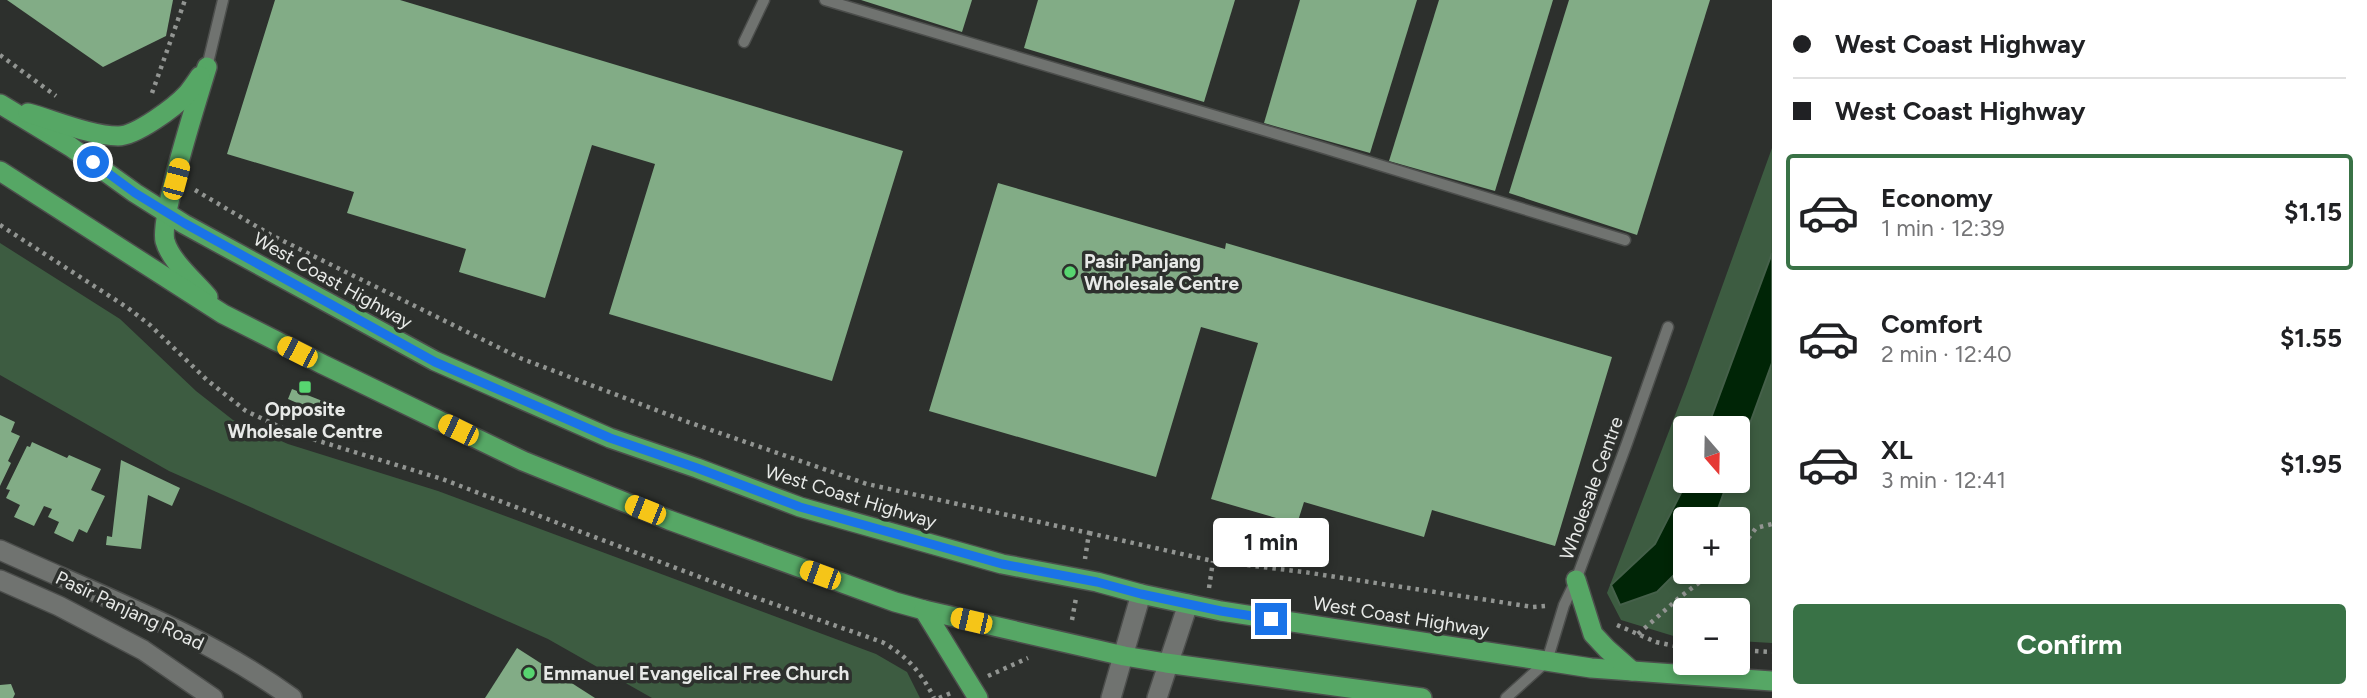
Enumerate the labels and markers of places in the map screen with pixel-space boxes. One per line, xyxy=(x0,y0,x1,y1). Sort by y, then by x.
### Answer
place label: Pasir Panjang Wholesale Centre xyxy=(1084,250,1239,295)
marker: Pasir Panjang Wholesale Centre xyxy=(1062,264,1078,280)
marker: Opposite Wholesale Centre xyxy=(297,379,313,395)
place label: Opposite Wholesale Centre xyxy=(228,398,383,443)
place label: Emmanuel Evangelical Free Church xyxy=(543,662,849,685)
marker: Emmanuel Evangelical Free Church xyxy=(521,665,537,681)

